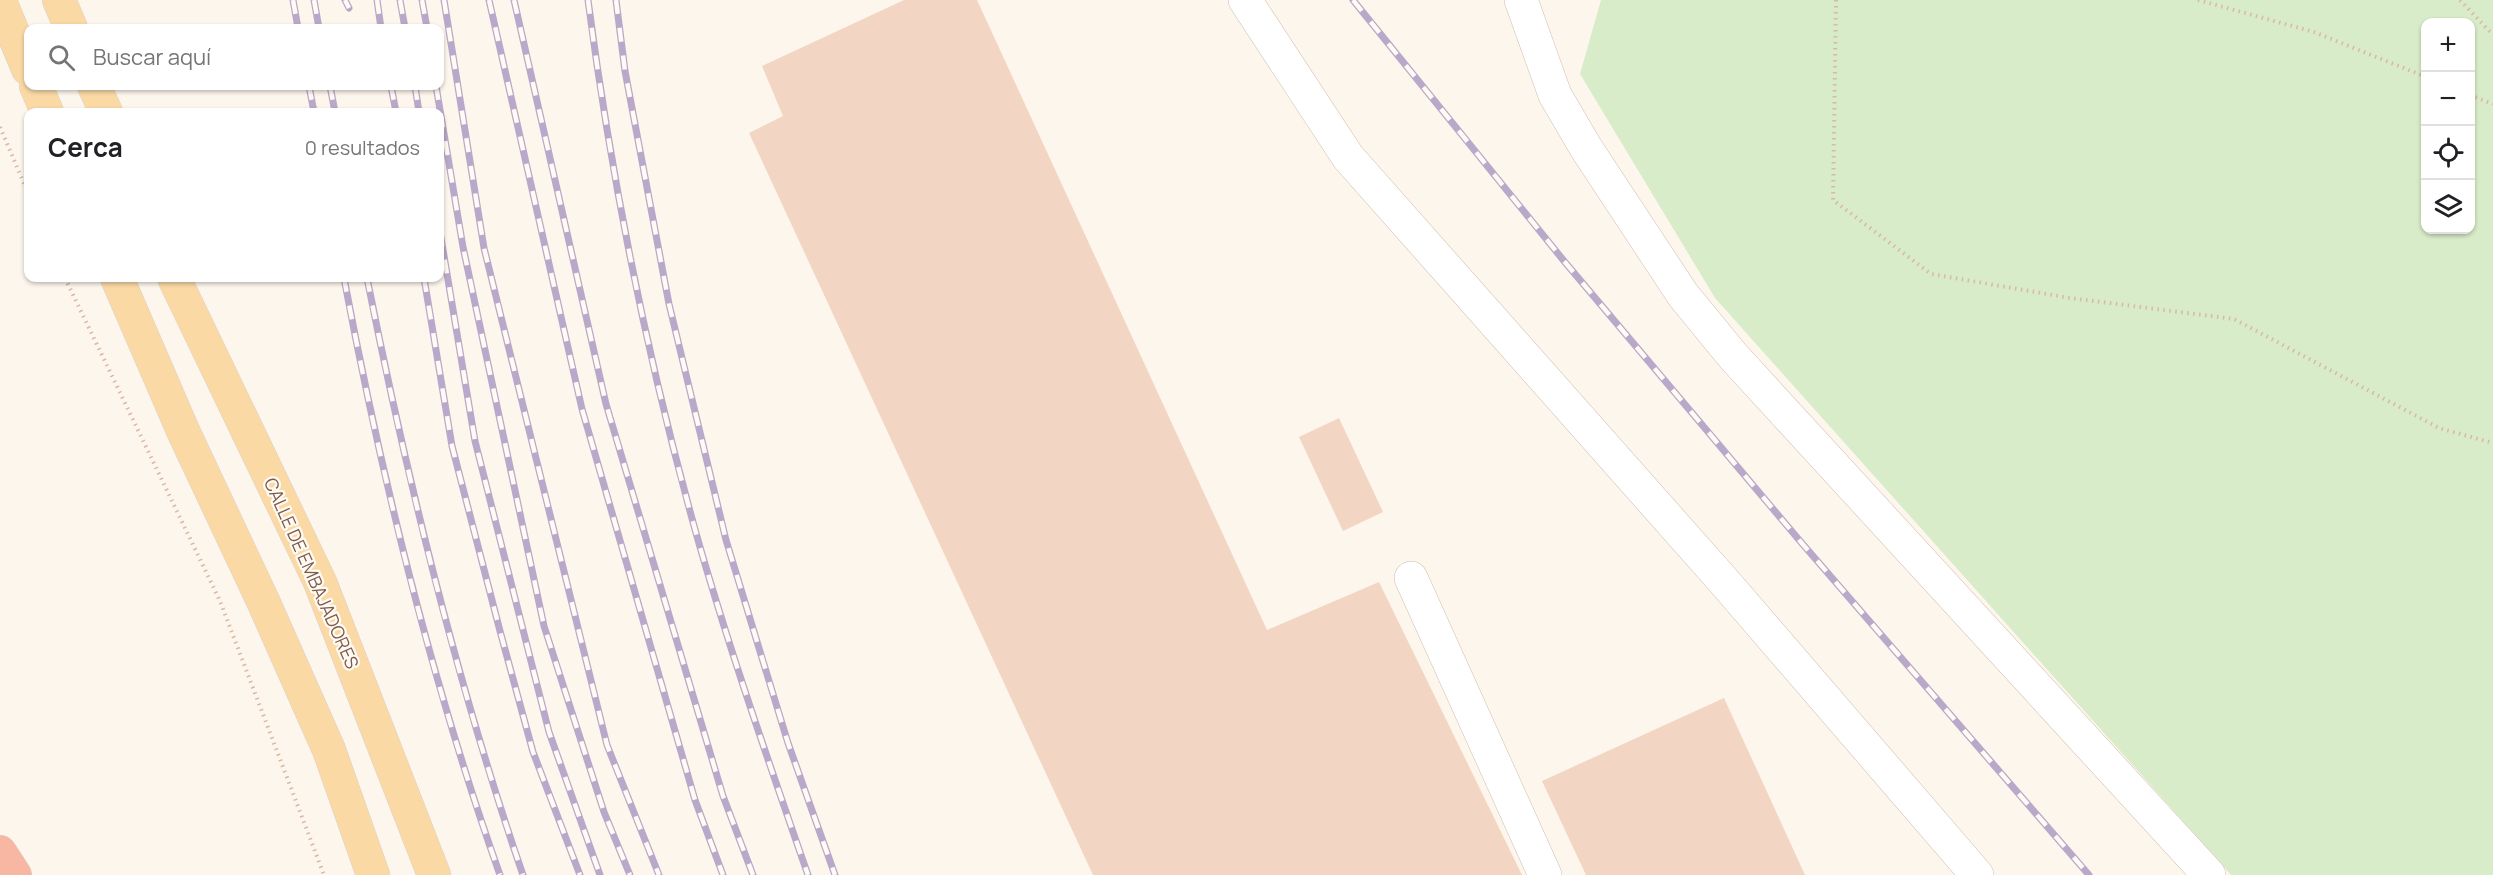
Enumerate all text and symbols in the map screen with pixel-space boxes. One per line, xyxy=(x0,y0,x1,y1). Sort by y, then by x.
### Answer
map controls xyxy=(2421,18,2475,234)
button: + xyxy=(2421,18,2475,72)
search box xyxy=(24,24,444,90)
icon: search xyxy=(45,41,78,74)
text: Buscar aquí xyxy=(93,42,211,72)
button: − xyxy=(2421,72,2475,126)
button: locate xyxy=(2421,126,2475,180)
text: Cerca xyxy=(48,129,123,165)
text: 0 resultados xyxy=(305,134,420,161)
button: layers xyxy=(2421,180,2475,234)
street label: CALLE DE EMBAJADORES xyxy=(259,474,365,672)

